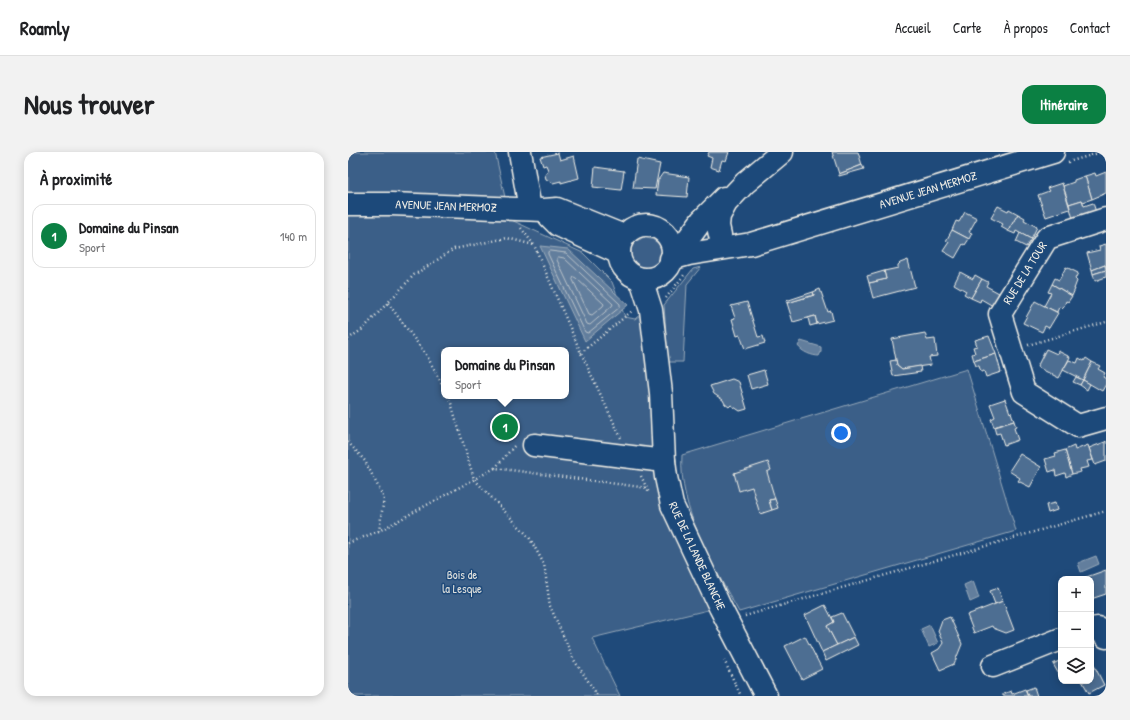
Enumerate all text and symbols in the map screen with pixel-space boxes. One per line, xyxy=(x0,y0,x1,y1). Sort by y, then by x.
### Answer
text: Roamly xyxy=(20,15,70,41)
text: Accueil xyxy=(895,18,931,37)
text: Carte xyxy=(953,18,982,37)
text: À propos xyxy=(1004,18,1048,37)
text: Contact xyxy=(1070,18,1110,37)
text: Nous trouver xyxy=(24,85,155,123)
button: Itinéraire xyxy=(1022,85,1106,124)
text: À proximité xyxy=(40,167,112,190)
street label: AVENUE JEAN MERMOZ xyxy=(877,167,979,212)
street label: AVENUE JEAN MERMOZ xyxy=(395,195,497,216)
text: Domaine du Pinsan xyxy=(79,217,179,238)
text: 1 xyxy=(52,227,56,245)
text: 140 m xyxy=(280,227,307,245)
text: Sport xyxy=(79,238,105,256)
street label: RUE DE LA TOUR xyxy=(998,238,1051,307)
popup xyxy=(441,347,569,399)
text: Domaine du Pinsan xyxy=(455,354,555,375)
text: Sport xyxy=(455,375,481,393)
pin: 1 xyxy=(492,412,518,442)
your location xyxy=(831,423,851,443)
street label: RUE DE LA LANDE BLANCHE xyxy=(665,499,730,613)
park label: Bois de la Lesque xyxy=(442,566,482,597)
map controls xyxy=(1058,576,1094,684)
button: + xyxy=(1058,576,1094,612)
button: − xyxy=(1058,612,1094,648)
button: layers xyxy=(1058,648,1094,684)

